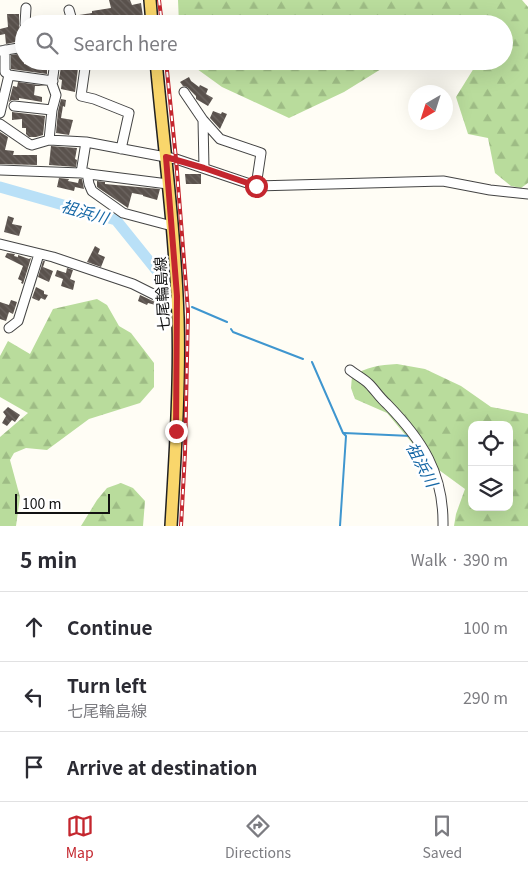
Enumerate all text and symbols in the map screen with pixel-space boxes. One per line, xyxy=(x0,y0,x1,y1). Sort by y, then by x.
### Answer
search box xyxy=(15,15,513,70)
icon: search xyxy=(33,29,61,57)
text: Search here xyxy=(73,29,177,56)
north arrow xyxy=(408,85,453,130)
route start xyxy=(245,175,268,198)
water label: 祖浜川 xyxy=(59,193,113,230)
street label: 七尾輪島線 xyxy=(149,256,173,332)
route end xyxy=(165,420,188,443)
map controls xyxy=(468,421,513,511)
button: locate xyxy=(468,421,513,466)
water label: 祖浜川 xyxy=(401,437,446,493)
button: layers xyxy=(468,466,513,511)
scale bar xyxy=(15,491,110,514)
text: 100 m xyxy=(22,493,61,513)
text: 5 min xyxy=(20,544,77,574)
text: Walk · 390 m xyxy=(411,547,508,571)
icon: ahead xyxy=(20,613,48,641)
text: Continue xyxy=(67,613,153,640)
text: 100 m xyxy=(463,615,508,639)
text: Turn left xyxy=(67,671,147,698)
icon: left xyxy=(20,683,48,711)
text: 290 m xyxy=(463,685,508,709)
text: 七尾輪島線 xyxy=(67,698,147,722)
icon: arrive xyxy=(20,753,48,781)
text: Arrive at destination xyxy=(67,753,257,780)
tab: Map xyxy=(66,812,94,862)
tab: Directions xyxy=(225,812,291,862)
tab: Saved xyxy=(422,812,462,862)

